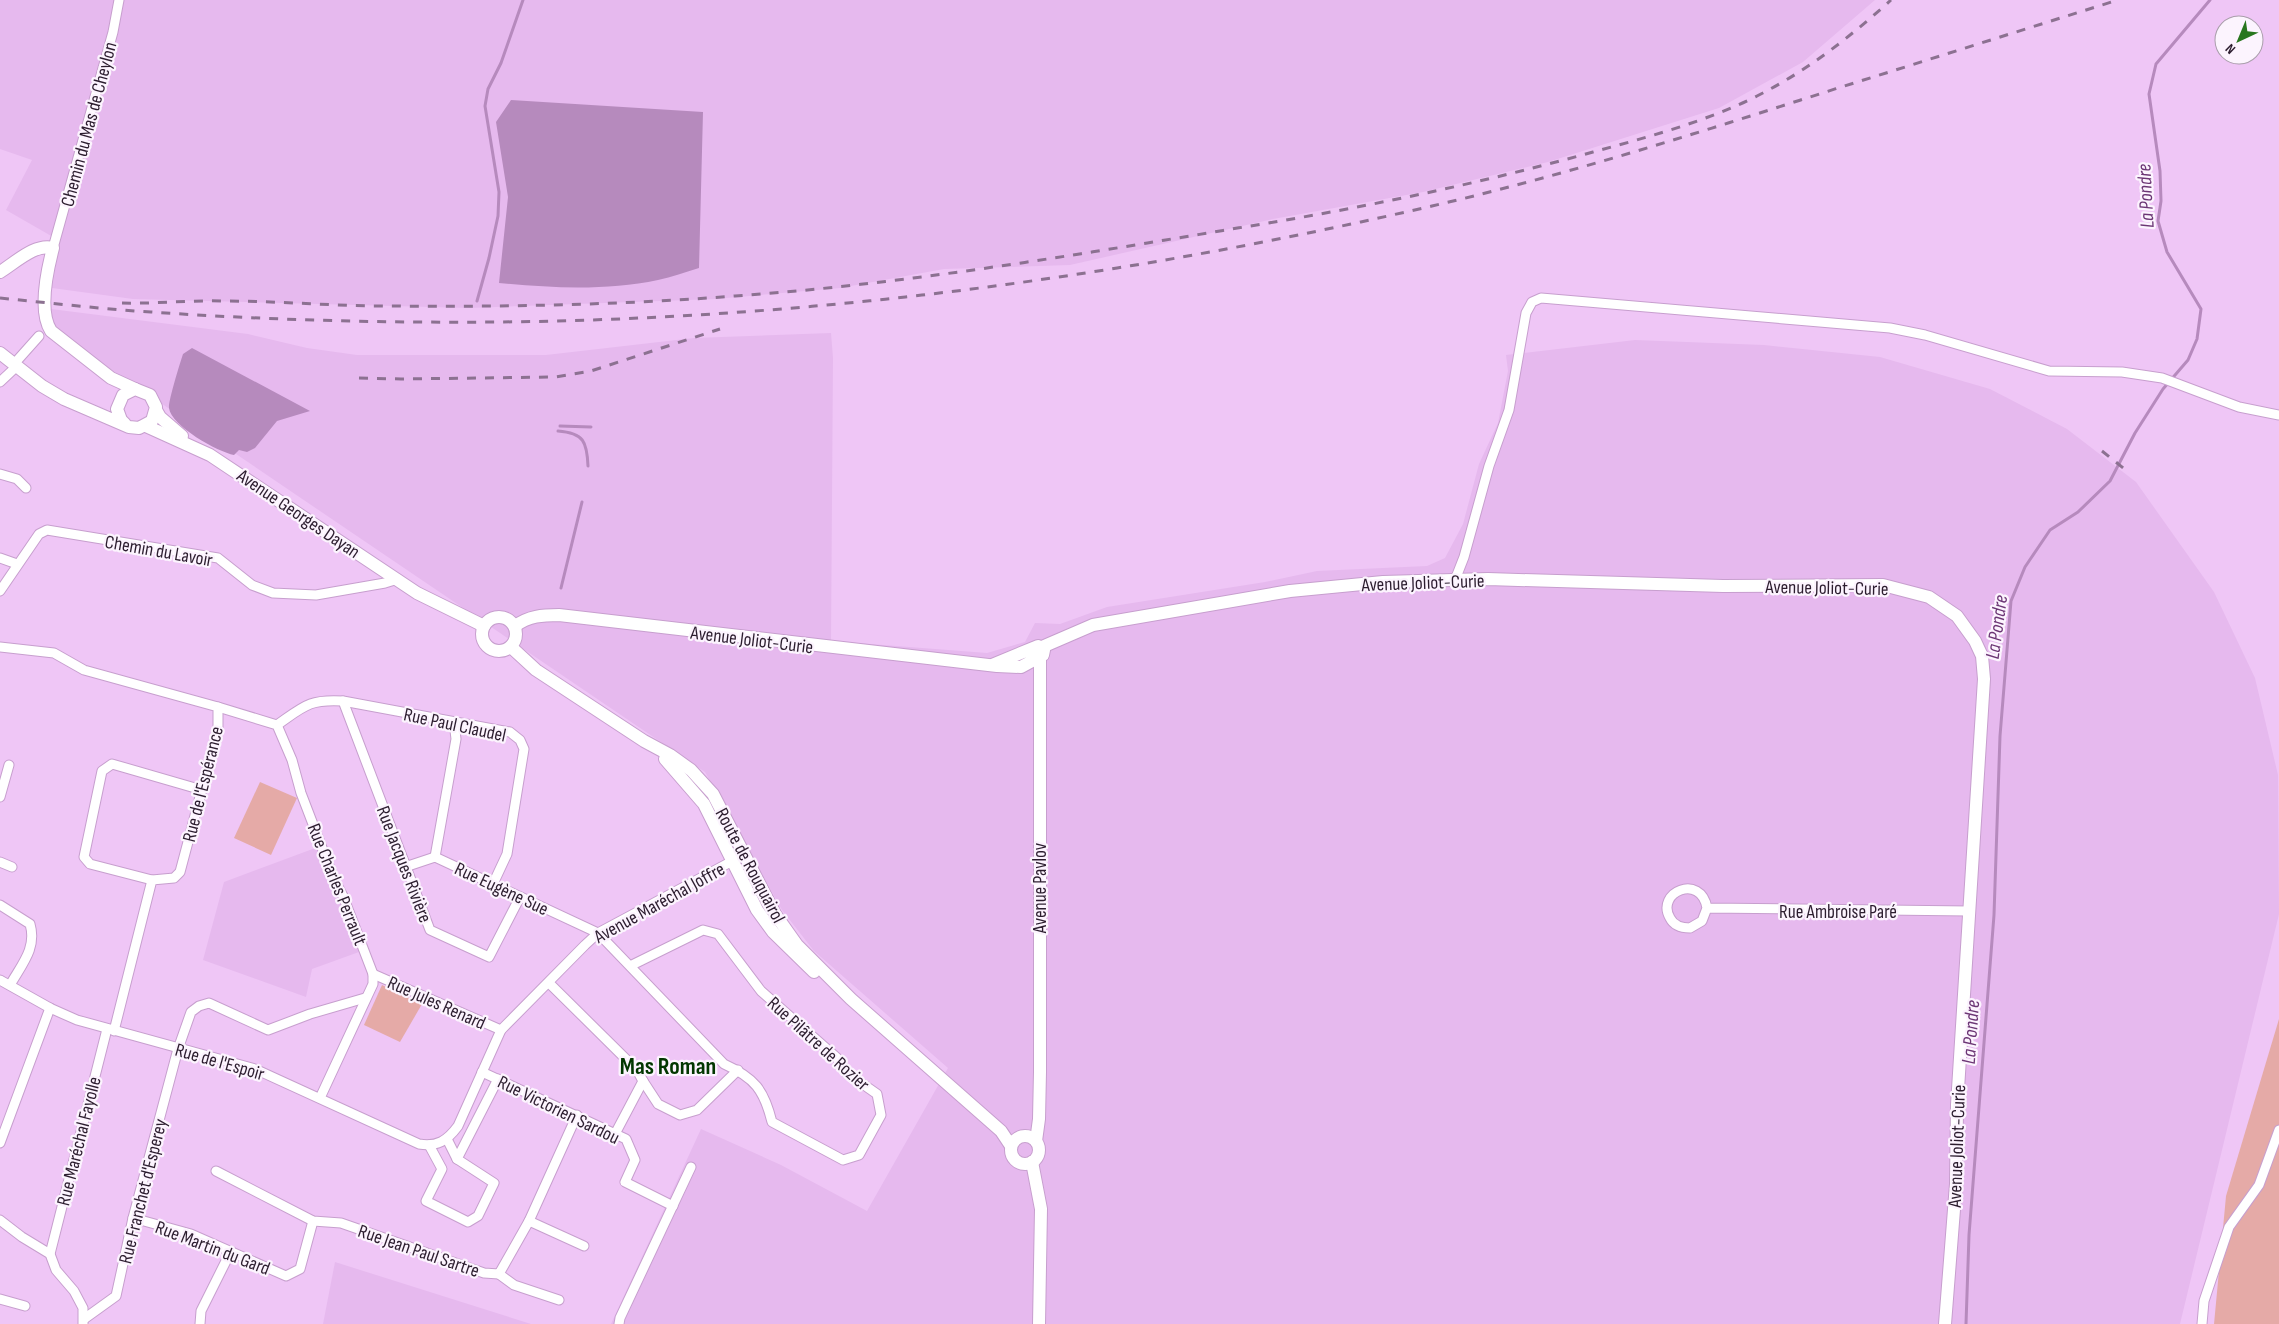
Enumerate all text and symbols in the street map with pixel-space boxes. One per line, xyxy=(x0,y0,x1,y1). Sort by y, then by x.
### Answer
north arrow xyxy=(2214,15,2264,65)
street label: Chemin du Mas de Cheylon xyxy=(56,40,122,209)
text: N xyxy=(2222,40,2239,58)
water label: La Pondre xyxy=(2132,163,2160,229)
street label: Avenue Georges Dayan xyxy=(231,464,364,564)
street label: Chemin du Lavoir xyxy=(103,531,215,572)
street label: Avenue Joliot-Curie xyxy=(1360,570,1485,597)
street label: Avenue Joliot-Curie xyxy=(1764,576,1889,601)
water label: La Pondre xyxy=(1981,593,2013,661)
street label: Avenue Joliot-Curie xyxy=(688,621,814,659)
street label: Rue Paul Claudel xyxy=(401,703,508,748)
street label: Rue de l'Espérance xyxy=(178,724,229,845)
street label: Rue Jacques Rivière xyxy=(371,803,436,926)
street label: Route de Rouquairol xyxy=(710,804,790,927)
street label: Rue Charles Perrault xyxy=(302,820,372,949)
street label: Avenue Pavlov xyxy=(1029,843,1052,934)
street label: Rue Eugène Sue xyxy=(451,858,552,921)
street label: Avenue Maréchal Joffre xyxy=(589,858,729,949)
street label: Rue Ambroise Paré xyxy=(1779,901,1897,924)
street label: Rue Jules Renard xyxy=(384,972,489,1035)
street label: Rue Pilâtre de Rozier xyxy=(762,992,874,1096)
water label: La Pondre xyxy=(1957,999,1985,1065)
street label: Rue de l'Espoir xyxy=(172,1039,267,1086)
district label: Mas Roman xyxy=(620,1052,716,1081)
street label: Rue Victorien Sardou xyxy=(494,1071,623,1150)
street label: Rue Maréchal Fayolle xyxy=(52,1074,107,1208)
street label: Avenue Joliot-Curie xyxy=(1944,1084,1971,1209)
street label: Rue Franchet d'Esperey xyxy=(114,1116,173,1266)
street label: Rue Martin du Gard xyxy=(152,1216,273,1281)
street label: Rue Jean Paul Sartre xyxy=(355,1220,482,1283)

